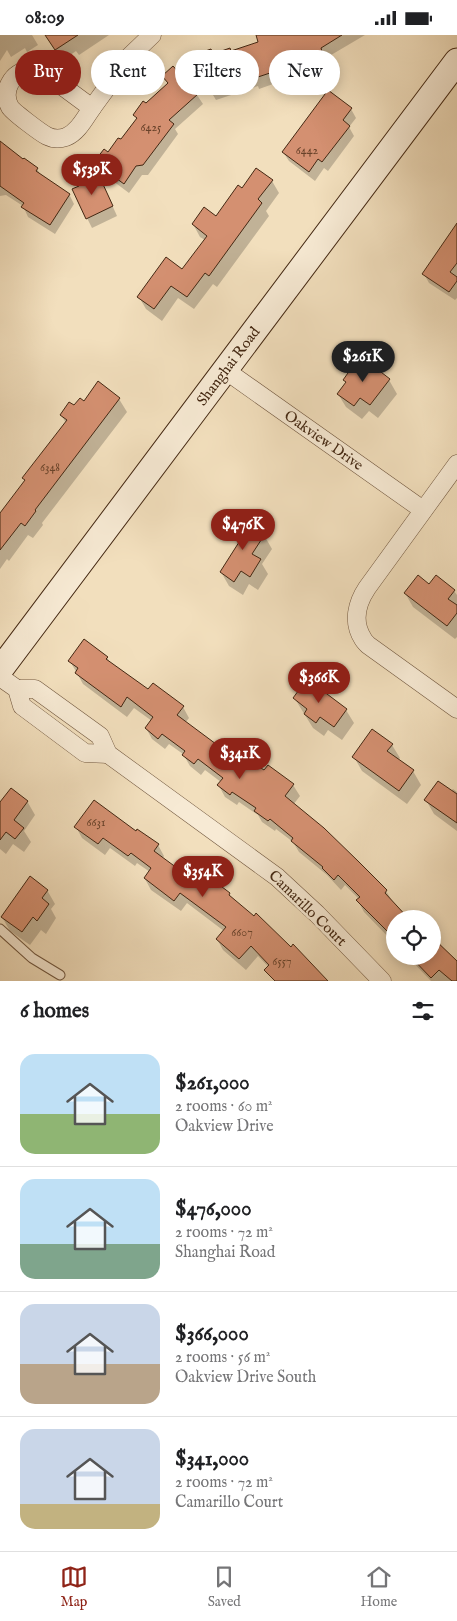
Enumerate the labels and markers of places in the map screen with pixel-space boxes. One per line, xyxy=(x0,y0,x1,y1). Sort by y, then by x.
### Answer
pin: $539K xyxy=(57,154,127,196)
pin: $261K xyxy=(328,341,398,383)
pin: $476K xyxy=(208,509,278,551)
pin: $366K xyxy=(284,661,354,704)
pin: $341K xyxy=(205,737,275,780)
pin: $354K xyxy=(168,855,238,898)

